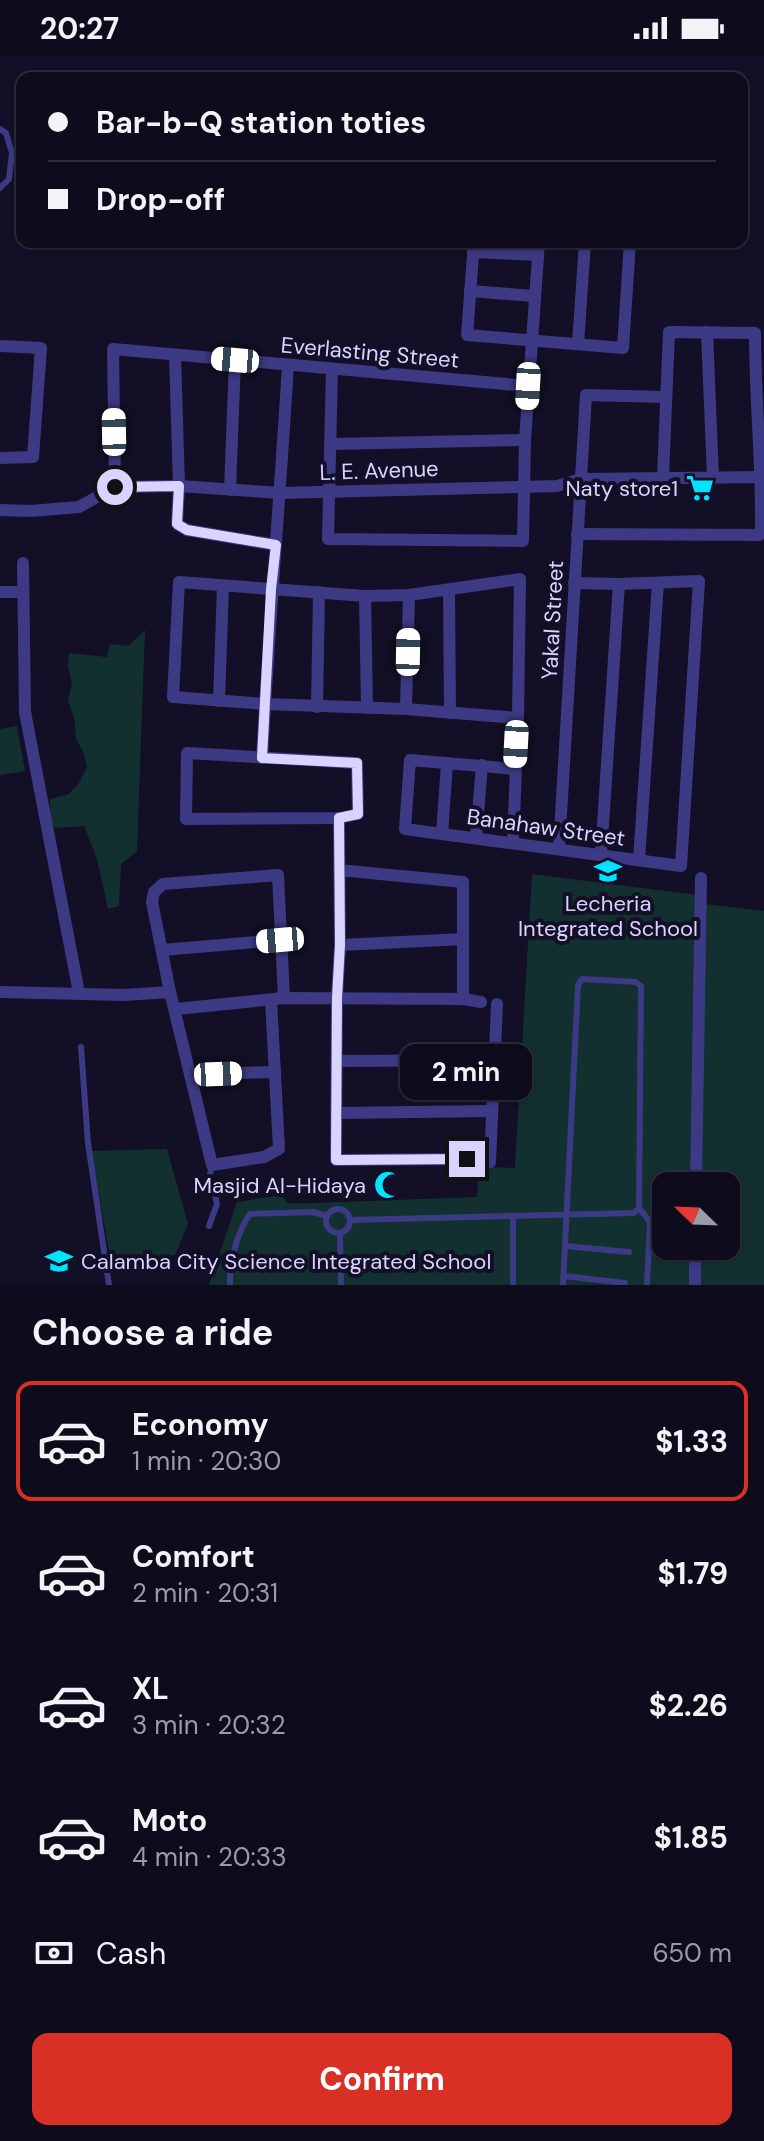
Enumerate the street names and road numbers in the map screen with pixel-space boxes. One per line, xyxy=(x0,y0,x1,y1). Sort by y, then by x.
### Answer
street label: Everlasting Street xyxy=(280,330,460,375)
street label: L. E. Avenue xyxy=(319,454,439,487)
street label: Yakal Street xyxy=(535,560,570,680)
street label: Banahaw Street xyxy=(465,802,627,853)

